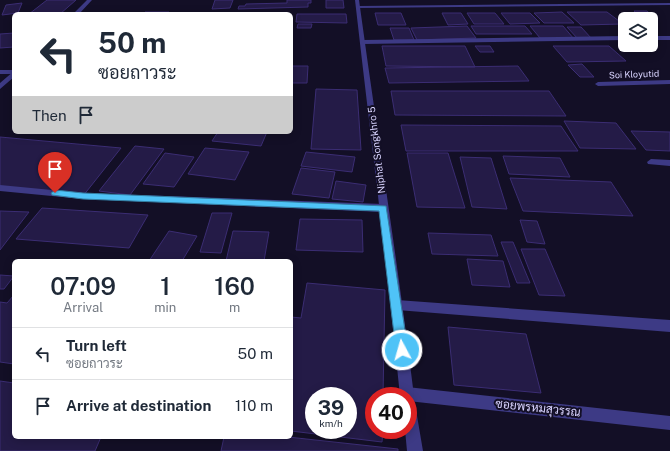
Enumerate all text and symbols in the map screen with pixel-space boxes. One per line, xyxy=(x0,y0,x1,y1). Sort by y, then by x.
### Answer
map controls xyxy=(618,12,658,52)
button: layers xyxy=(618,12,658,52)
text: 50 m xyxy=(98,26,166,59)
icon: left xyxy=(32,28,84,80)
text: ซอยถาวระ xyxy=(98,62,177,83)
street label: Soi Kloyutid xyxy=(609,68,659,80)
icon: arrive xyxy=(75,104,97,126)
street label: Niphat Songkhro 5 xyxy=(365,106,387,194)
text: Then xyxy=(32,107,67,124)
pin xyxy=(38,152,72,193)
icon: arrive xyxy=(44,158,66,180)
text: 07:09 xyxy=(50,272,116,300)
text: 1 xyxy=(160,272,170,300)
text: 160 xyxy=(214,272,255,300)
text: Arrival xyxy=(63,300,103,315)
text: min xyxy=(154,300,176,315)
text: m xyxy=(229,300,240,315)
position arrow xyxy=(381,329,423,371)
text: Turn left xyxy=(66,337,127,354)
icon: left xyxy=(32,343,54,365)
text: 50 m xyxy=(238,345,273,362)
text: ซอยถาวระ xyxy=(66,356,123,371)
speed limit sign: 40 xyxy=(365,387,417,439)
icon: arrive xyxy=(32,395,54,417)
text: 39 xyxy=(318,396,344,420)
text: Arrive at destination xyxy=(66,397,211,414)
text: 110 m xyxy=(235,397,273,414)
street label: ซอยพรหมสุวรรณ xyxy=(495,397,581,421)
text: km/h xyxy=(319,417,343,429)

